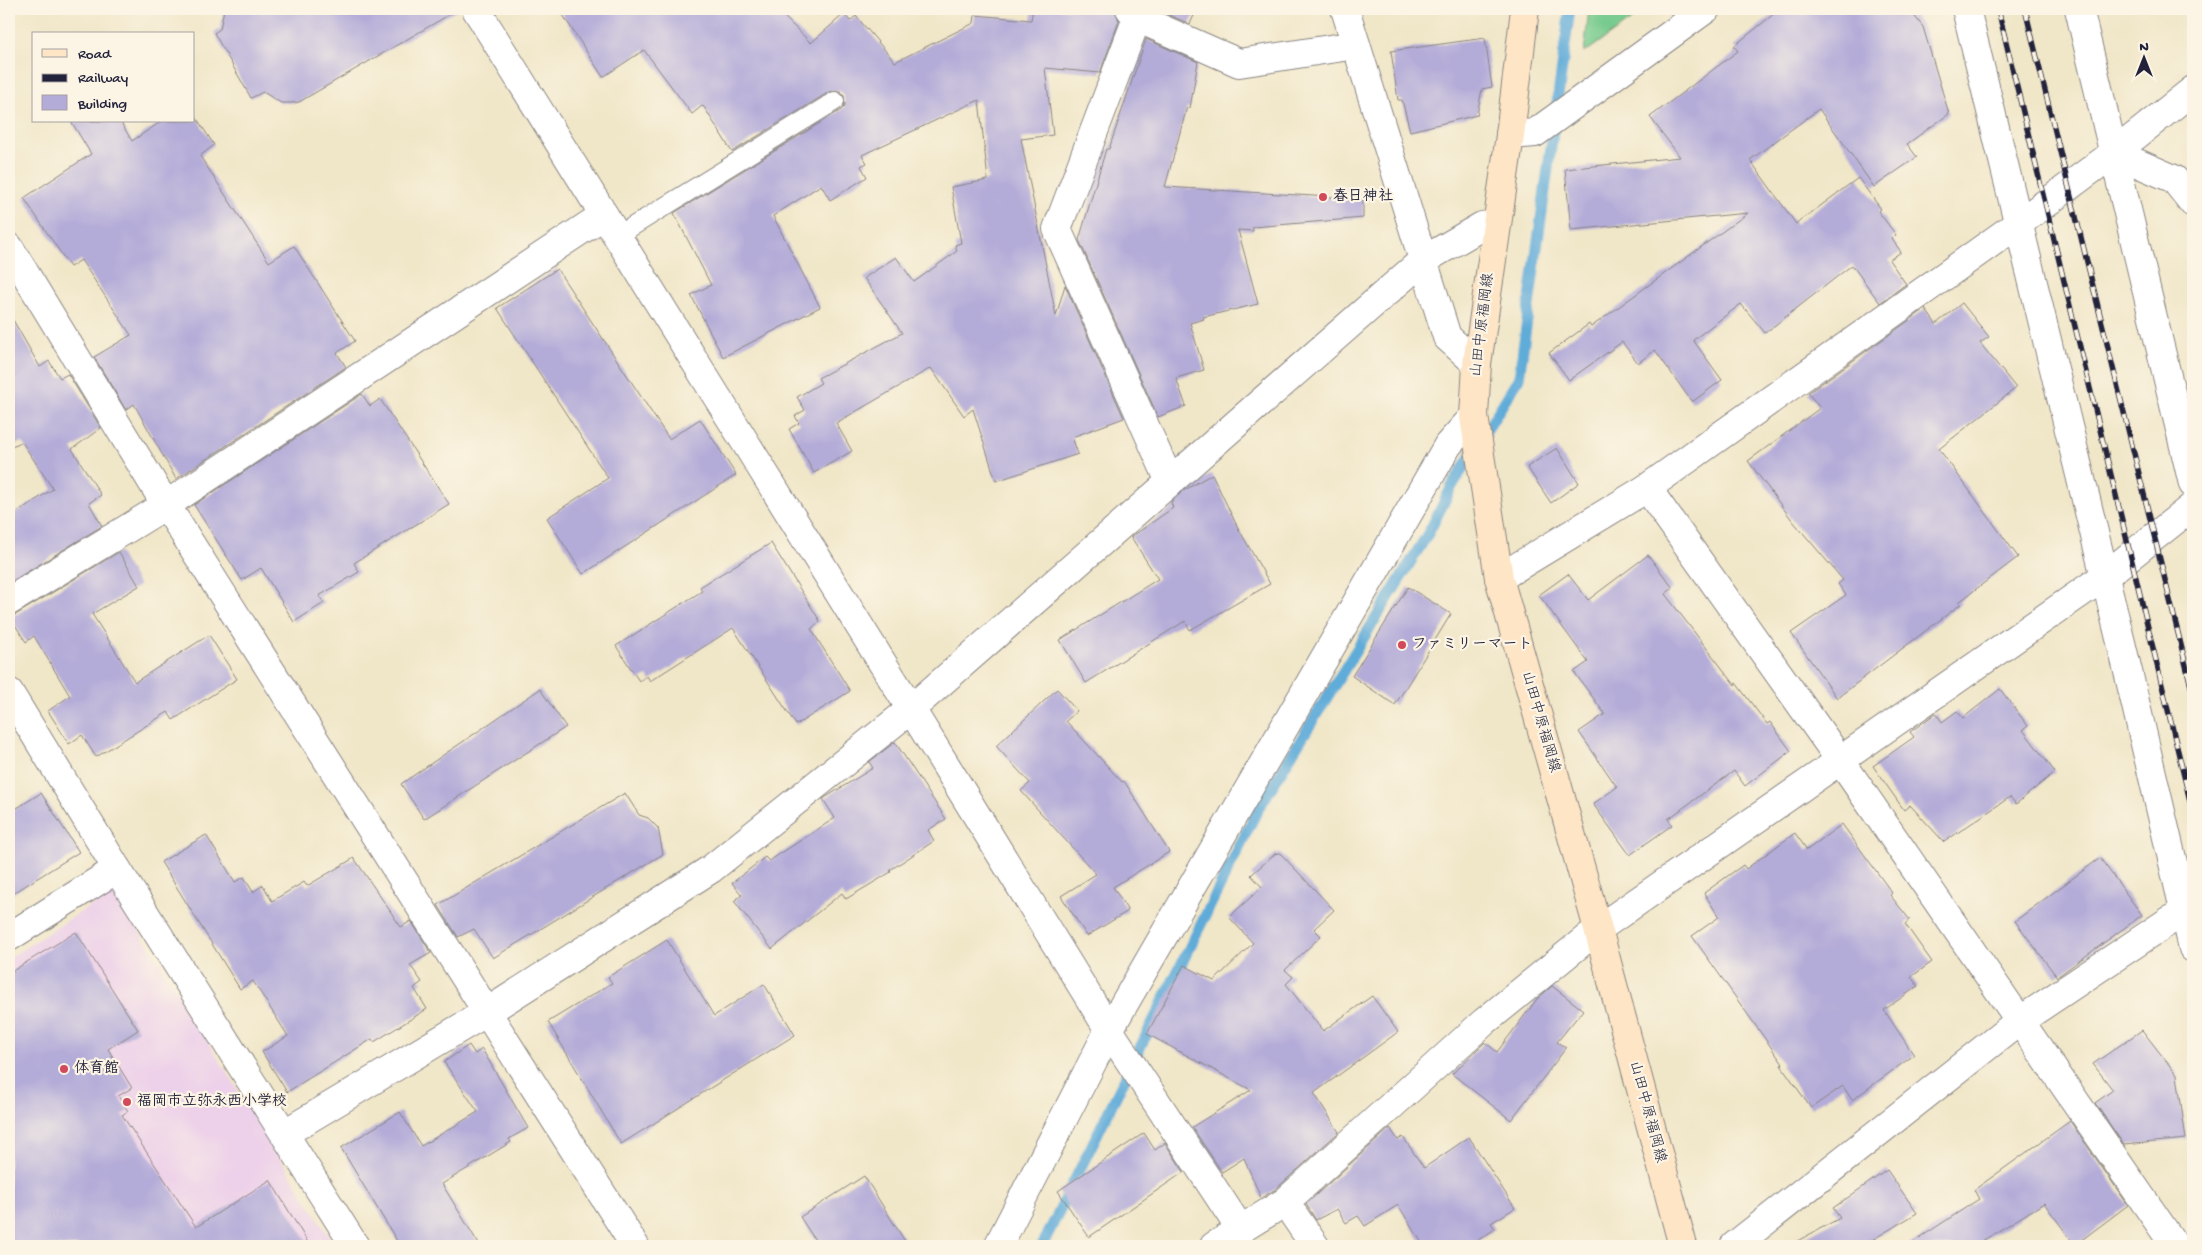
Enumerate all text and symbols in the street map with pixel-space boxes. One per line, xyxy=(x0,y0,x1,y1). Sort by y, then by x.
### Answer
legend xyxy=(32,32,195,122)
north arrow xyxy=(2120,32,2170,82)
text: N xyxy=(2139,39,2149,56)
text: Road xyxy=(78,46,112,64)
text: Railway xyxy=(78,70,129,88)
text: Building xyxy=(77,96,127,114)
place label: 春日神社 xyxy=(1333,187,1393,206)
marker: 春日神社 xyxy=(1317,191,1329,203)
street label: 山田中原福岡線 xyxy=(1467,272,1498,378)
place label: ファミリーマート xyxy=(1412,636,1533,654)
marker: ファミリーマート xyxy=(1396,639,1408,651)
street label: 山田中原福岡線 xyxy=(1517,669,1564,775)
place label: 体育館 xyxy=(74,1059,119,1078)
street label: 山田中原福岡線 xyxy=(1625,1059,1670,1165)
marker: 体育館 xyxy=(58,1063,70,1075)
place label: 福岡市立弥永西小学校 xyxy=(137,1092,287,1111)
marker: 福岡市立弥永西小学校 xyxy=(121,1096,133,1108)

